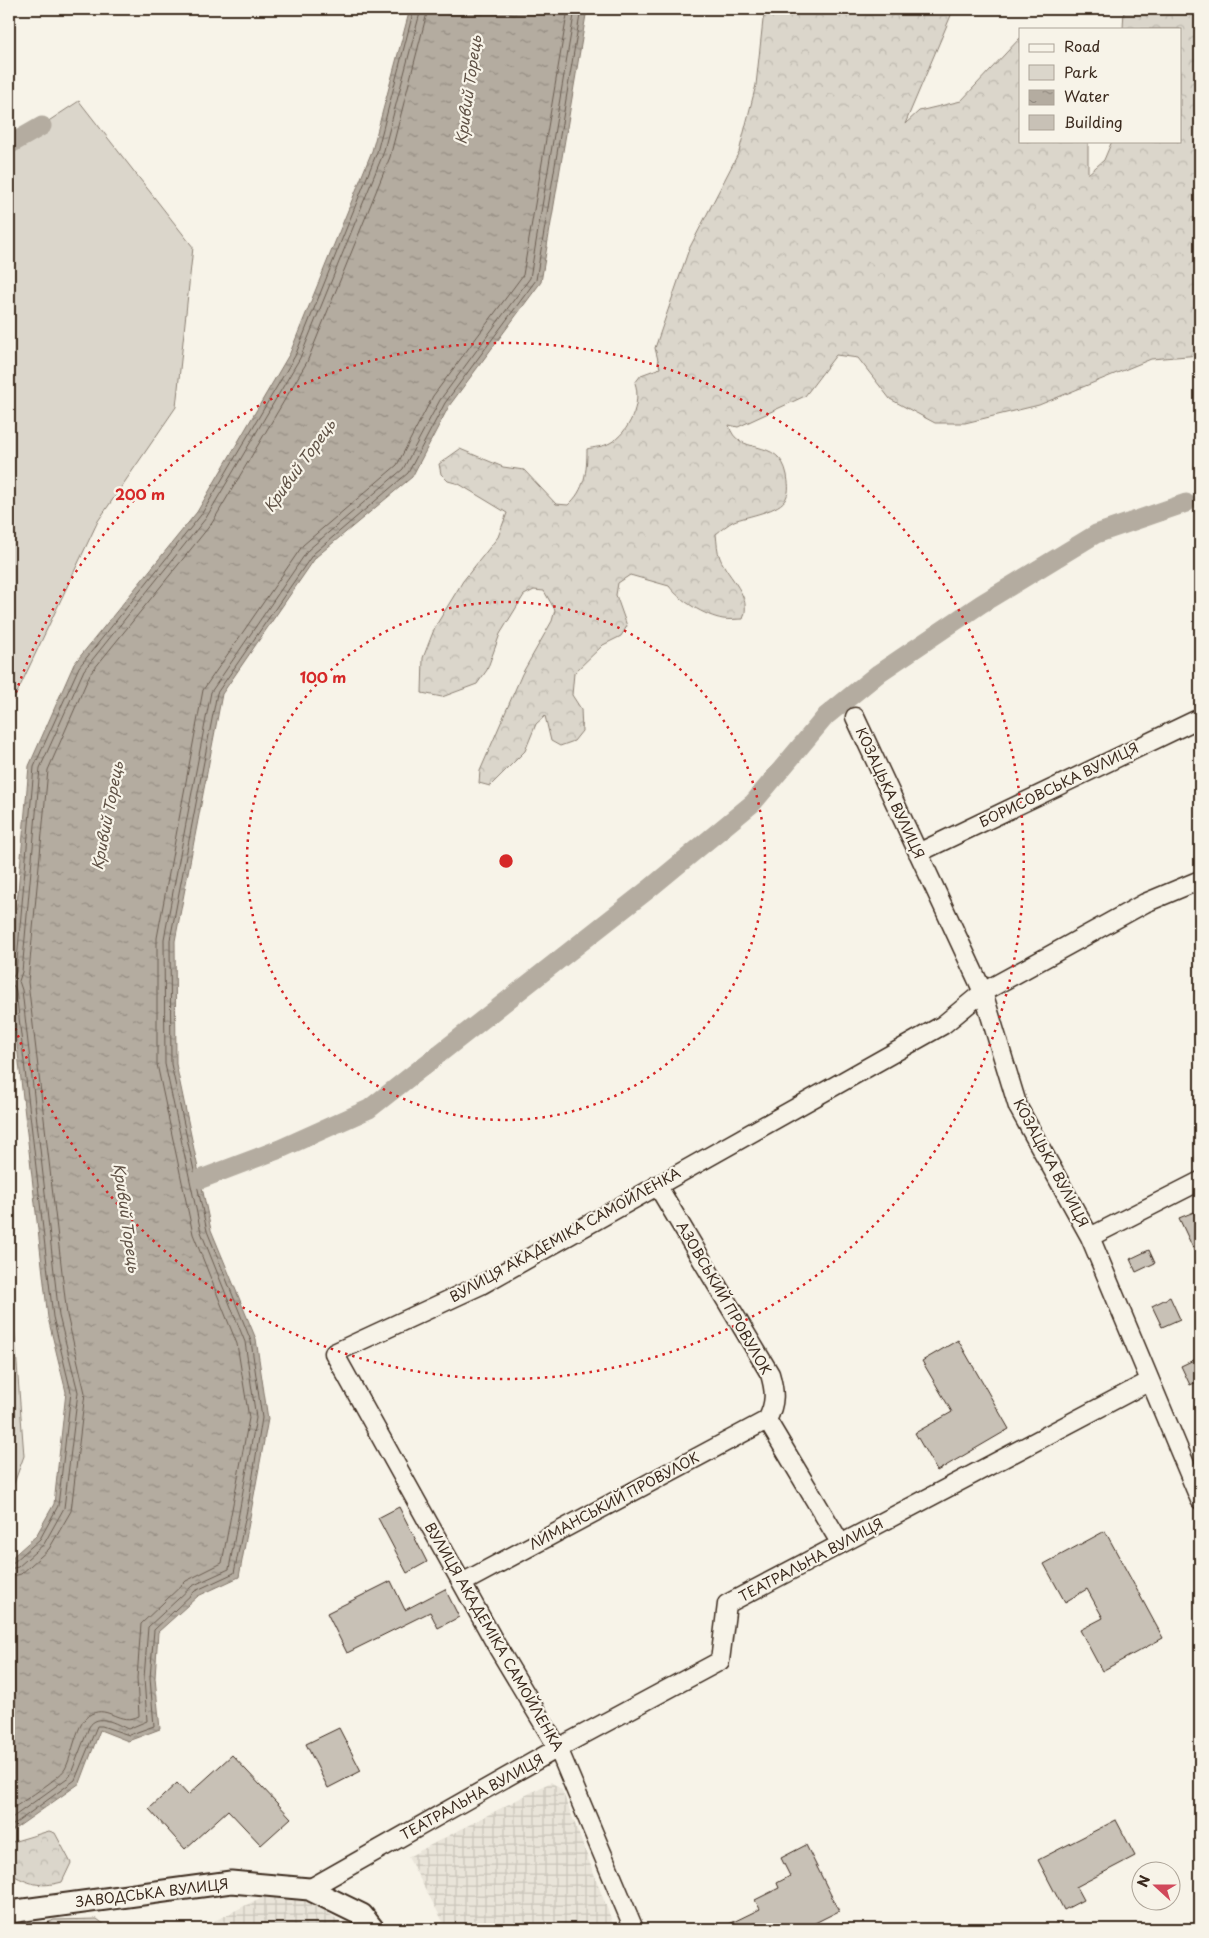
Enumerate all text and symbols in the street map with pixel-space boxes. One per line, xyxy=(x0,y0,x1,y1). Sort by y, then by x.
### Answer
legend xyxy=(1019,28,1182,142)
water label: Кривий Торець xyxy=(448,32,487,146)
text: Road xyxy=(1064,34,1100,57)
text: Park xyxy=(1064,60,1098,83)
text: Water xyxy=(1064,84,1109,107)
text: Building xyxy=(1064,110,1123,133)
water label: Кривий Торець xyxy=(257,413,341,516)
text: 200 m xyxy=(115,482,165,505)
text: 100 m xyxy=(300,665,346,688)
street label: КОЗАЦЬКА ВУЛИЦЯ xyxy=(851,724,930,862)
street label: БОРИСОВСЬКА ВУЛИЦЯ xyxy=(976,737,1142,832)
water label: Кривий Торець xyxy=(85,758,129,872)
centre of rings xyxy=(497,852,515,870)
street label: КОЗАЦЬКА ВУЛИЦЯ xyxy=(1009,1095,1094,1231)
water label: Кривий Торець xyxy=(108,1162,147,1275)
street label: ВУЛИЦЯ АКАДЕМІКА САМОЙЛЕНКА xyxy=(445,1162,684,1307)
street label: АЗОВСЬКИЙ ПРОВУЛОК xyxy=(672,1217,777,1378)
street label: ЛИМАНСЬКИЙ ПРОВУЛОК xyxy=(525,1447,703,1554)
street label: ТЕАТРАЛЬНА ВУЛИЦЯ xyxy=(735,1513,887,1607)
street label: ВУЛИЦЯ АКАДЕМІКА САМОЙЛЕНКА xyxy=(420,1518,569,1755)
street label: ТЕАТРАЛЬНА ВУЛИЦЯ xyxy=(396,1748,547,1845)
north arrow xyxy=(1132,1860,1182,1910)
text: N xyxy=(1132,1872,1155,1890)
street label: ЗАВОДСЬКА ВУЛИЦЯ xyxy=(74,1873,230,1912)

